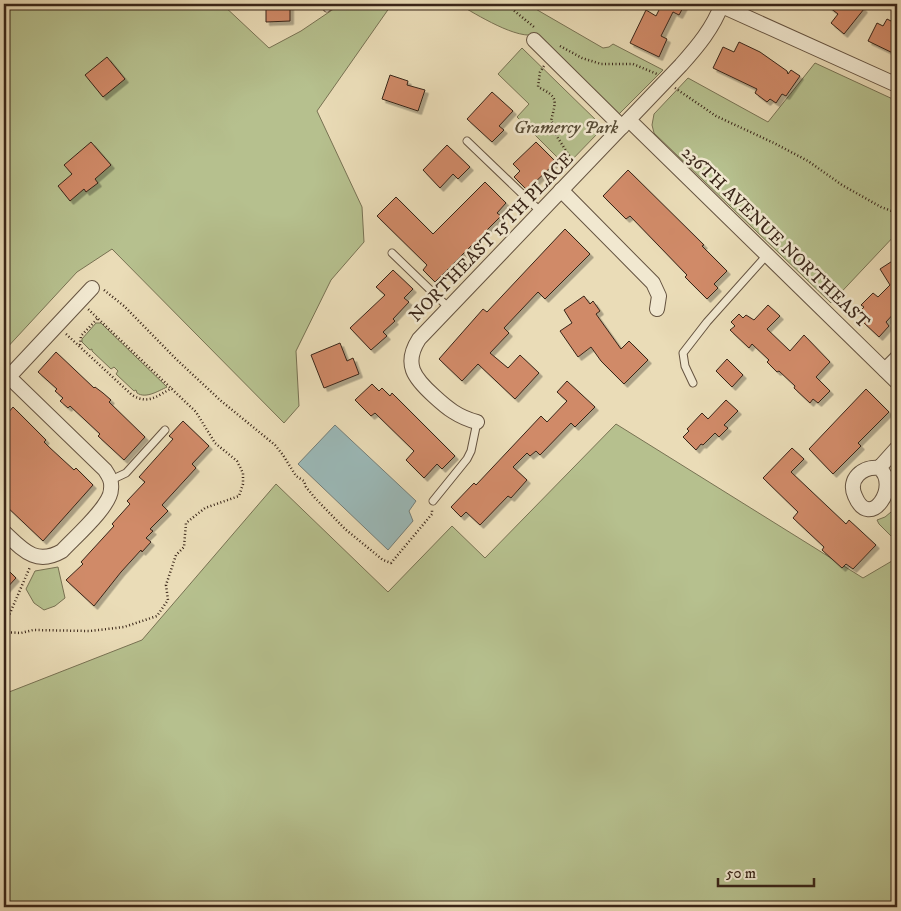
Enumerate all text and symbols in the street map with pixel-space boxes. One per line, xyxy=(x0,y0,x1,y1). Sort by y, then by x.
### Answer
park label: Gramercy Park xyxy=(514,117,619,139)
street label: 236TH AVENUE NORTHEAST xyxy=(677,142,874,334)
street label: NORTHEAST 15TH PLACE xyxy=(405,148,579,327)
scale bar xyxy=(718,856,815,888)
text: 50 m xyxy=(726,864,756,883)

